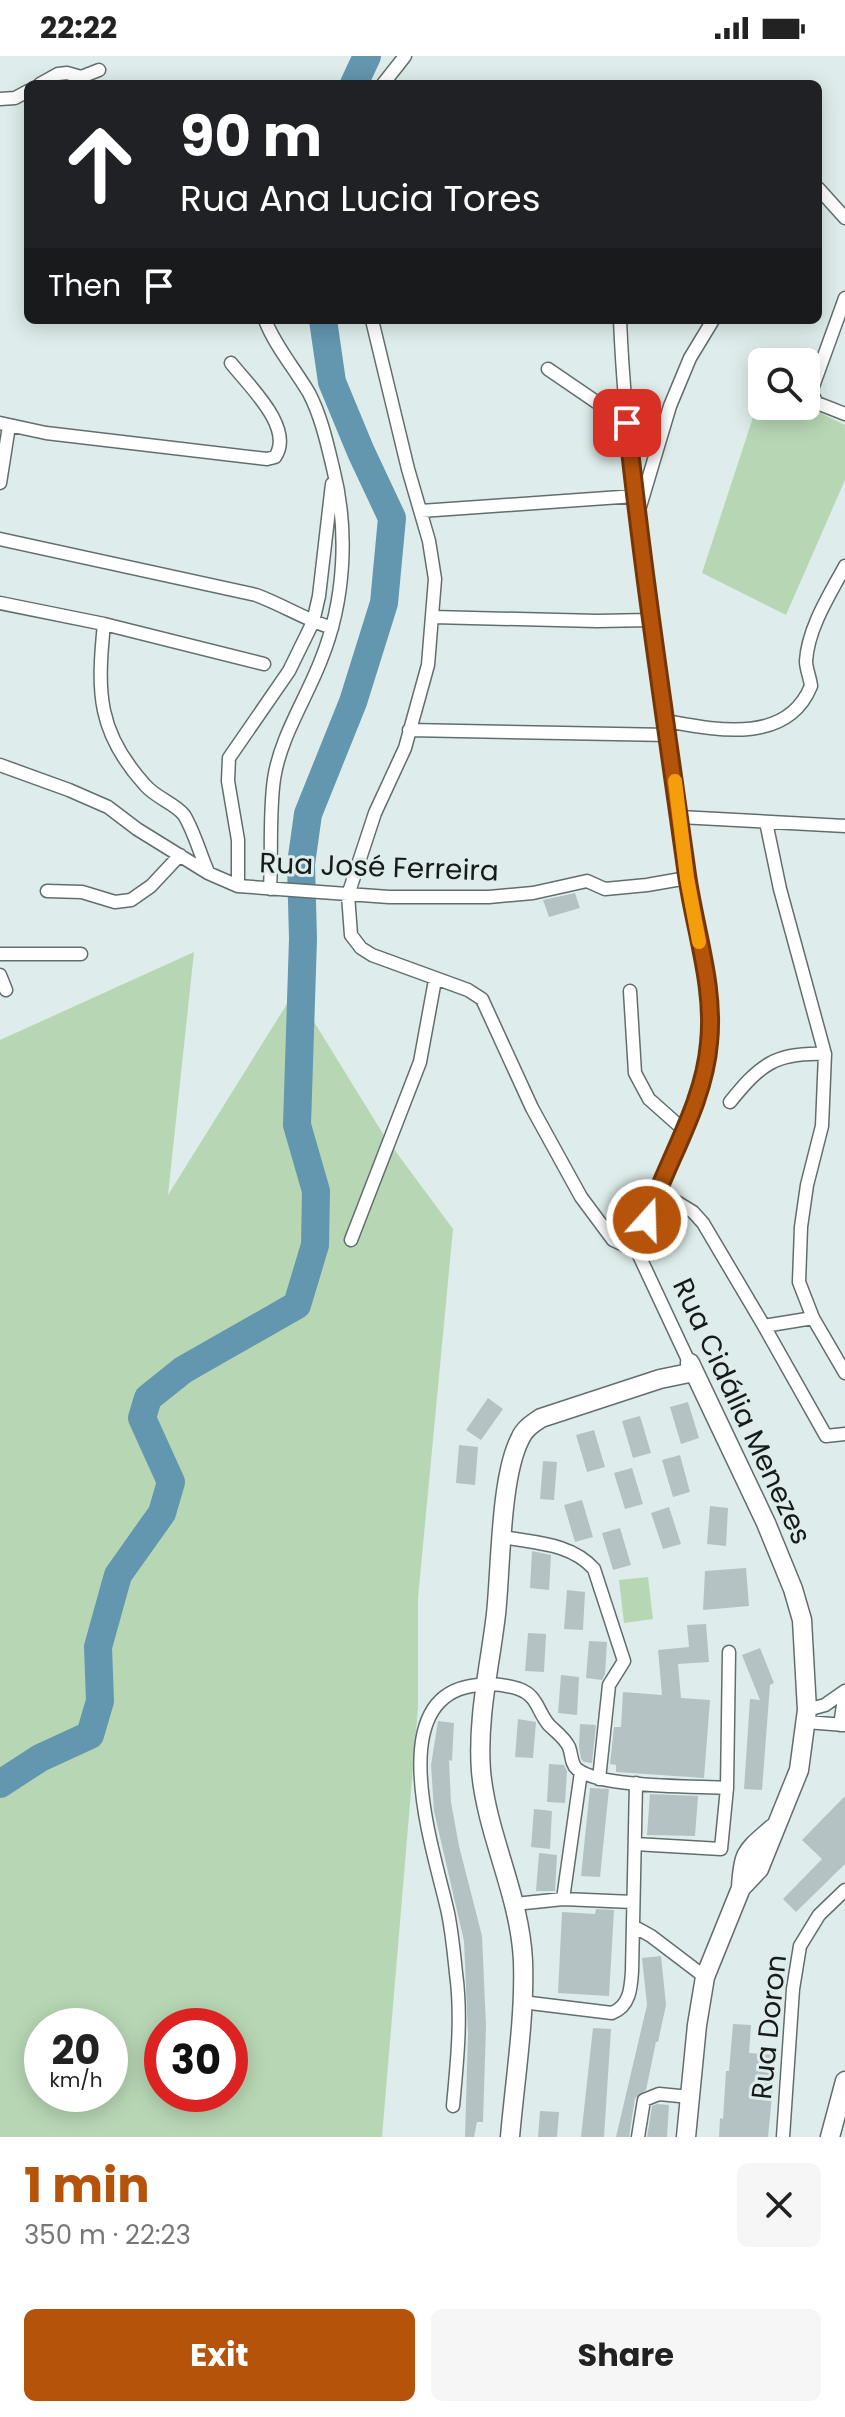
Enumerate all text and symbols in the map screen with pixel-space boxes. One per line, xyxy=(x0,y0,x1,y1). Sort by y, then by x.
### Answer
text: 22:22 xyxy=(40,6,117,49)
text: 90 m xyxy=(180,97,322,176)
icon: ahead xyxy=(48,112,152,216)
text: Rua Ana Lucia Tores xyxy=(180,173,540,224)
text: Then xyxy=(48,264,121,307)
icon: arrive xyxy=(137,264,181,308)
map controls xyxy=(748,348,820,420)
button: search xyxy=(748,348,820,420)
pin xyxy=(593,389,661,457)
icon: arrive xyxy=(605,401,649,445)
street label: Rua José Ferreira xyxy=(259,843,499,891)
position arrow xyxy=(605,1178,689,1262)
street label: Rua Cidália Menezes xyxy=(663,1272,821,1550)
street label: Rua Doron xyxy=(742,1953,796,2101)
speed limit sign: 30 xyxy=(144,2008,248,2112)
text: 20 xyxy=(52,2022,100,2078)
text: km/h xyxy=(49,2066,103,2094)
text: 1 min xyxy=(24,2152,150,2219)
button: close xyxy=(737,2163,821,2247)
text: 350 m · 22:23 xyxy=(24,2217,191,2253)
button: Exit xyxy=(24,2309,415,2401)
button: Share xyxy=(431,2309,821,2401)

